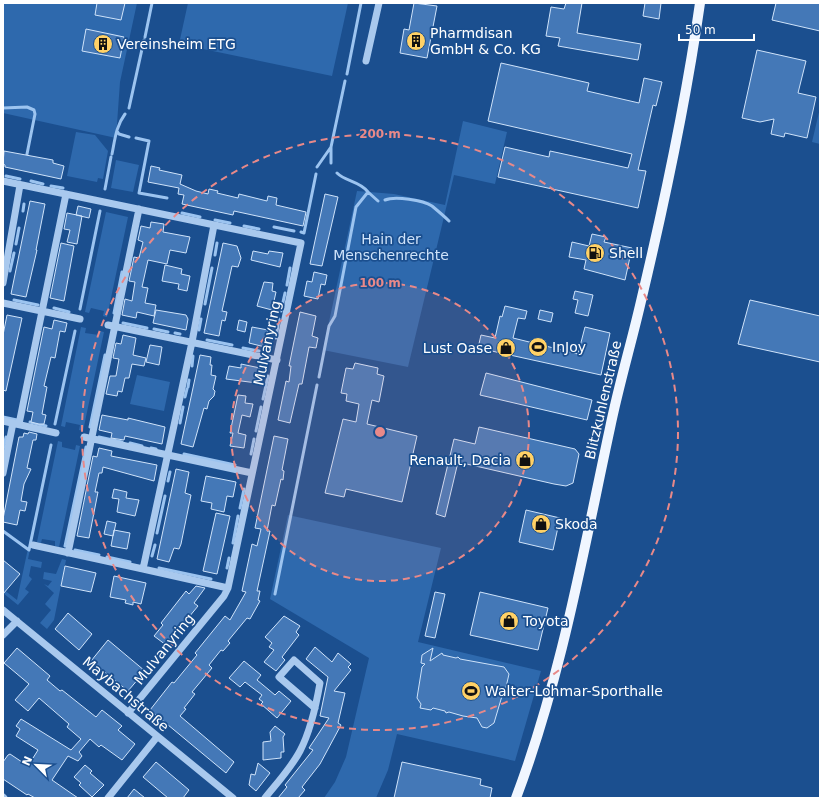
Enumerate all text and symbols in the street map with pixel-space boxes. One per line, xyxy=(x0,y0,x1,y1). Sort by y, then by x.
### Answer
scale bar xyxy=(679,16,754,42)
text: 50 m xyxy=(685,23,716,37)
place label: Pharmdisan GmbH & Co. KG xyxy=(430,25,541,57)
building icon: Pharmdisan GmbH & Co. KG xyxy=(405,30,427,52)
building icon: Vereinsheim ETG xyxy=(92,33,114,55)
place label: Vereinsheim ETG xyxy=(117,36,236,52)
text: 200 m xyxy=(359,127,401,141)
park label: Hain der Menschenrechte xyxy=(333,231,449,263)
fuel station icon: Shell xyxy=(584,242,606,264)
place label: Shell xyxy=(609,245,643,261)
text: 100 m xyxy=(359,276,401,290)
street label: Mulvanyring xyxy=(250,299,284,387)
sports icon: InJoy xyxy=(527,336,549,358)
shop icon: Lust Oase xyxy=(495,337,517,359)
place label: InJoy xyxy=(552,339,586,355)
street label: Blitzkuhlenstraße xyxy=(582,339,624,461)
place label: Lust Oase xyxy=(423,340,492,356)
centre of rings xyxy=(373,425,387,439)
shop icon: Renault, Dacia xyxy=(514,449,536,471)
place label: Renault, Dacia xyxy=(409,452,511,468)
shop icon: Skoda xyxy=(530,513,552,535)
place label: Skoda xyxy=(555,516,598,532)
street label: Mulvanyring xyxy=(131,610,197,688)
shop icon: Toyota xyxy=(498,610,520,632)
place label: Toyota xyxy=(522,613,569,629)
street label: Maybachstraße xyxy=(80,653,172,735)
sports icon: Walter-Lohmar-Sporthalle xyxy=(460,680,482,702)
place label: Walter-Lohmar-Sporthalle xyxy=(485,683,663,699)
north arrow xyxy=(16,745,56,785)
text: N xyxy=(20,754,35,768)

